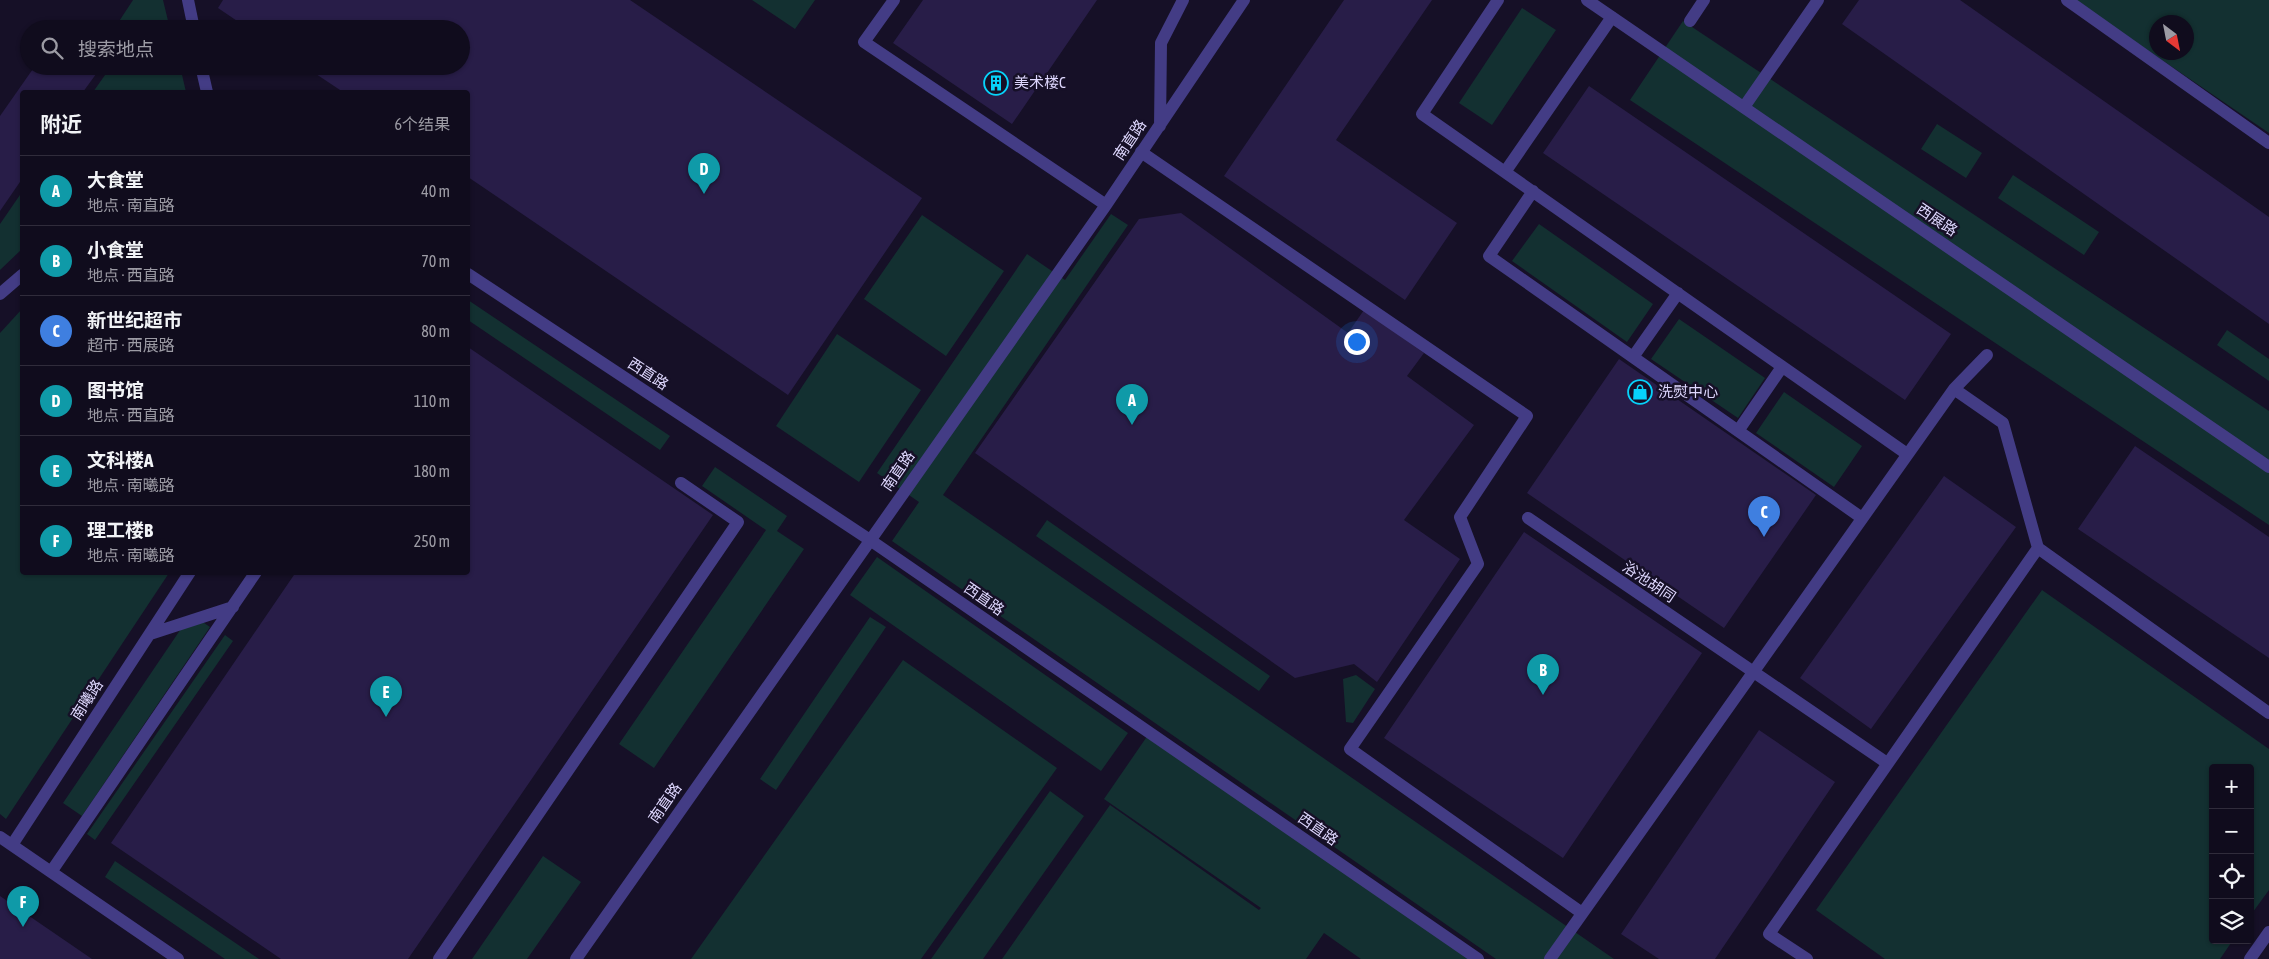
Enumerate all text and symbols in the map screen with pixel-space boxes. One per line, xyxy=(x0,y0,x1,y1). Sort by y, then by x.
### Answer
north arrow xyxy=(2149,15,2194,60)
search box xyxy=(20,20,470,75)
icon: search xyxy=(38,34,66,62)
text: 搜索地点 xyxy=(78,38,154,60)
building icon: 美术楼C xyxy=(983,70,1009,96)
place label: 美术楼C xyxy=(1014,74,1066,91)
text: 附近 xyxy=(40,112,82,136)
text: 6个结果 xyxy=(394,115,450,133)
street label: 南直路 xyxy=(1110,116,1149,163)
pin: D xyxy=(688,153,720,194)
text: 大食堂 xyxy=(87,169,144,191)
text: A xyxy=(52,182,60,200)
text: 40 m xyxy=(421,182,450,200)
text: 地点 · 南直路 xyxy=(87,196,175,214)
street label: 西展路 xyxy=(1914,200,1961,239)
text: 小食堂 xyxy=(87,239,144,261)
text: B xyxy=(52,252,60,270)
text: 70 m xyxy=(421,252,450,270)
text: 地点 · 西直路 xyxy=(87,266,175,284)
text: 新世纪超市 xyxy=(87,309,182,331)
text: C xyxy=(52,322,60,340)
text: 80 m xyxy=(421,322,450,340)
your location xyxy=(1344,329,1370,355)
text: 超市 · 西展路 xyxy=(87,336,175,354)
street label: 西直路 xyxy=(625,354,672,393)
text: 图书馆 xyxy=(87,379,144,401)
shop icon: 洗熨中心 xyxy=(1627,379,1653,405)
place label: 洗熨中心 xyxy=(1658,383,1718,400)
pin: A xyxy=(1116,384,1148,425)
text: D xyxy=(52,392,60,410)
text: 110 m xyxy=(414,392,450,410)
text: 地点 · 西直路 xyxy=(87,406,175,424)
street label: 南直路 xyxy=(878,447,917,494)
text: 文科楼A xyxy=(87,449,153,471)
text: E xyxy=(53,462,59,480)
text: 180 m xyxy=(414,462,450,480)
text: 地点 · 南曦路 xyxy=(87,476,175,494)
pin: C xyxy=(1748,496,1780,537)
text: 理工楼B xyxy=(87,519,153,541)
text: F xyxy=(53,532,59,550)
text: 250 m xyxy=(414,532,450,550)
text: 地点 · 南曦路 xyxy=(87,546,175,564)
street label: 浴池胡同 xyxy=(1620,558,1679,605)
street label: 西直路 xyxy=(961,579,1008,618)
pin: B xyxy=(1527,654,1559,695)
street label: 南曦路 xyxy=(67,676,106,723)
pin: E xyxy=(370,676,402,717)
map controls xyxy=(2209,764,2254,944)
button: + xyxy=(2209,764,2254,809)
street label: 南直路 xyxy=(645,779,684,826)
street label: 西直路 xyxy=(1295,809,1342,848)
button: − xyxy=(2209,809,2254,854)
button: locate xyxy=(2209,854,2254,899)
pin: F xyxy=(7,886,39,927)
button: layers xyxy=(2209,899,2254,944)

